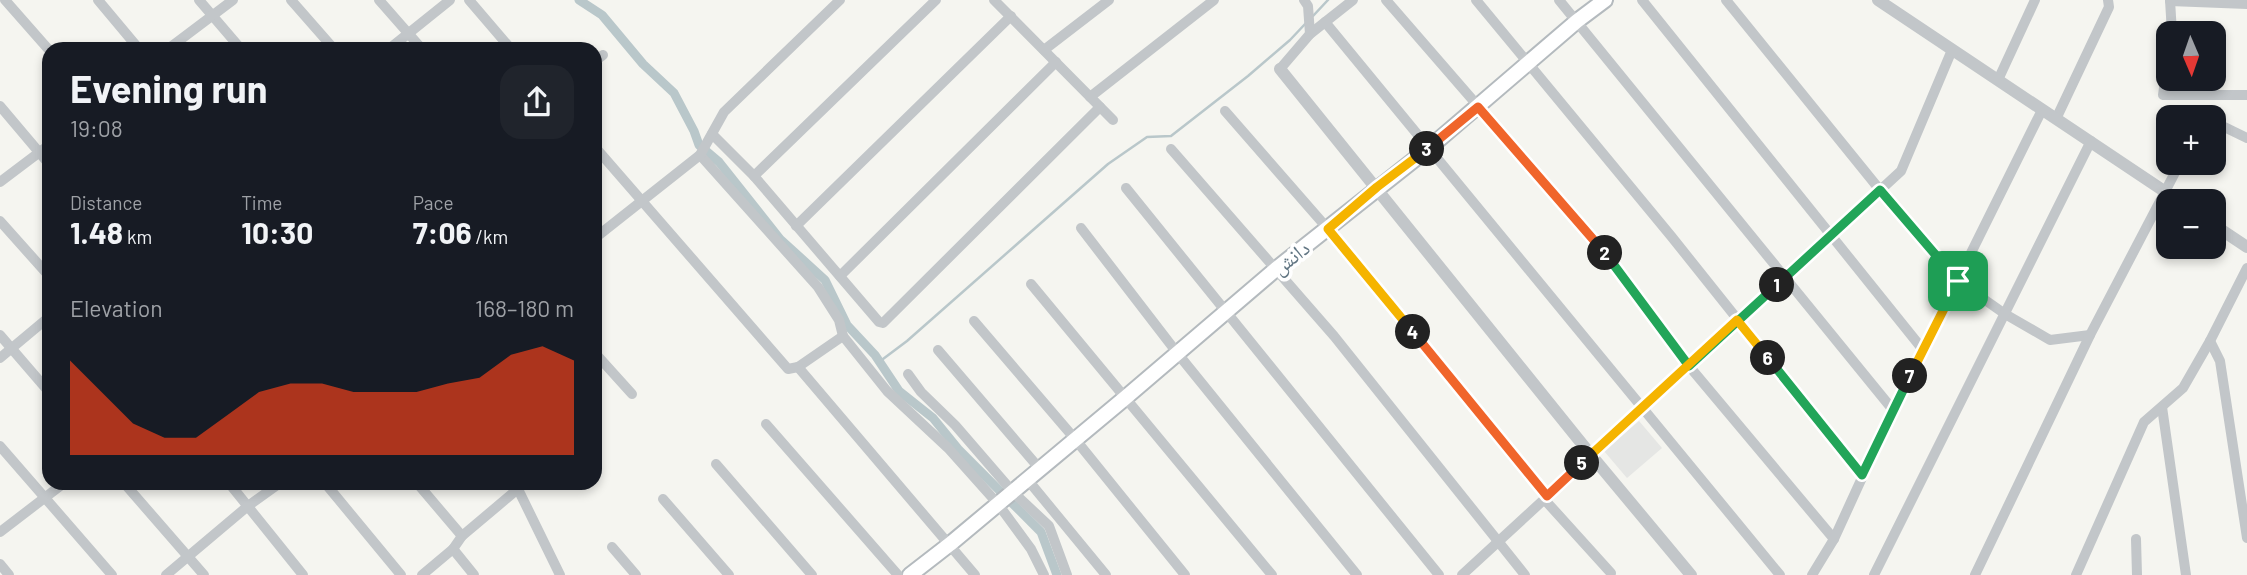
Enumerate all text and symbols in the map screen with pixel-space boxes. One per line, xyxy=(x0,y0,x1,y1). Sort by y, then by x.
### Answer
north arrow xyxy=(2156,21,2226,91)
map controls xyxy=(2156,21,2226,259)
text: Evening run xyxy=(70,65,268,111)
button: share xyxy=(500,65,574,139)
button: + xyxy=(2156,105,2226,175)
text: 19:08 xyxy=(70,114,123,142)
pin: 3 xyxy=(1410,132,1444,166)
text: 3 xyxy=(1421,137,1432,160)
button: − xyxy=(2156,189,2226,259)
text: Distance xyxy=(70,191,142,214)
text: Time xyxy=(241,191,282,214)
text: Pace xyxy=(413,191,454,214)
text: 1.48 xyxy=(70,214,123,250)
text: 10:30 xyxy=(241,214,313,250)
text: 7:06 xyxy=(413,214,472,250)
text: km xyxy=(123,225,152,248)
text: /km xyxy=(472,225,508,248)
street label: دانش xyxy=(1266,234,1315,281)
pin: 2 xyxy=(1588,236,1622,270)
text: 2 xyxy=(1599,241,1610,264)
pin xyxy=(1928,251,1988,311)
icon: arrive xyxy=(1939,262,1977,300)
pin: 1 xyxy=(1760,268,1795,302)
text: 1 xyxy=(1773,273,1780,296)
text: Elevation xyxy=(70,294,163,322)
text: 168–180 m xyxy=(475,294,574,322)
pin: 4 xyxy=(1396,314,1430,350)
text: 4 xyxy=(1407,320,1418,343)
pin: 6 xyxy=(1750,340,1786,376)
text: 6 xyxy=(1762,346,1773,369)
pin: 7 xyxy=(1892,358,1927,394)
text: 7 xyxy=(1905,364,1914,387)
pin: 5 xyxy=(1564,446,1600,480)
text: 5 xyxy=(1576,451,1587,474)

